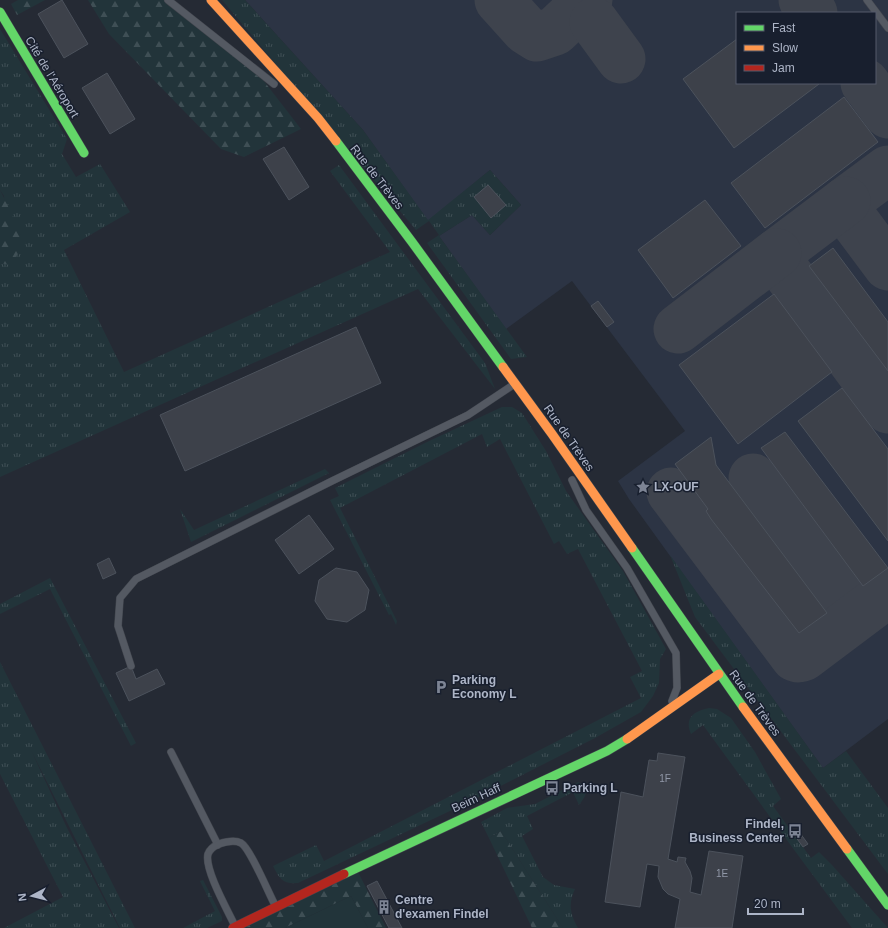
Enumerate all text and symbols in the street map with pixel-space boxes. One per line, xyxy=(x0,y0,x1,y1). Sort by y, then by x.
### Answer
legend xyxy=(736,12,876,84)
text: Fast xyxy=(772,21,796,35)
street label: Cité de l'Aéroport xyxy=(22,34,82,121)
text: Slow xyxy=(772,41,798,55)
text: Jam xyxy=(772,61,795,75)
street label: Rue de Trèves xyxy=(347,142,407,212)
street label: Rue de Trèves xyxy=(541,402,597,474)
place icon: LX-OUF xyxy=(635,479,651,495)
place label: LX-OUF xyxy=(654,480,699,494)
street label: Rue de Trèves xyxy=(726,667,784,739)
place label: Parking Economy L xyxy=(452,673,517,701)
parking icon: Parking Economy L xyxy=(433,679,449,695)
house number: 1F xyxy=(659,773,671,784)
street label: Beim Haff xyxy=(449,780,503,815)
bus stop icon: Parking L xyxy=(544,780,560,796)
place label: Parking L xyxy=(563,781,618,795)
place label: Findel, Business Center xyxy=(689,817,784,845)
bus stop icon: Findel, Business Center xyxy=(787,823,803,839)
house number: 1E xyxy=(716,868,728,879)
north arrow xyxy=(12,876,52,916)
scale bar xyxy=(748,890,803,916)
text: N xyxy=(16,892,29,902)
place label: Centre d'examen Findel xyxy=(395,893,489,921)
text: 20 m xyxy=(754,897,781,911)
building icon: Centre d'examen Findel xyxy=(376,899,392,915)

